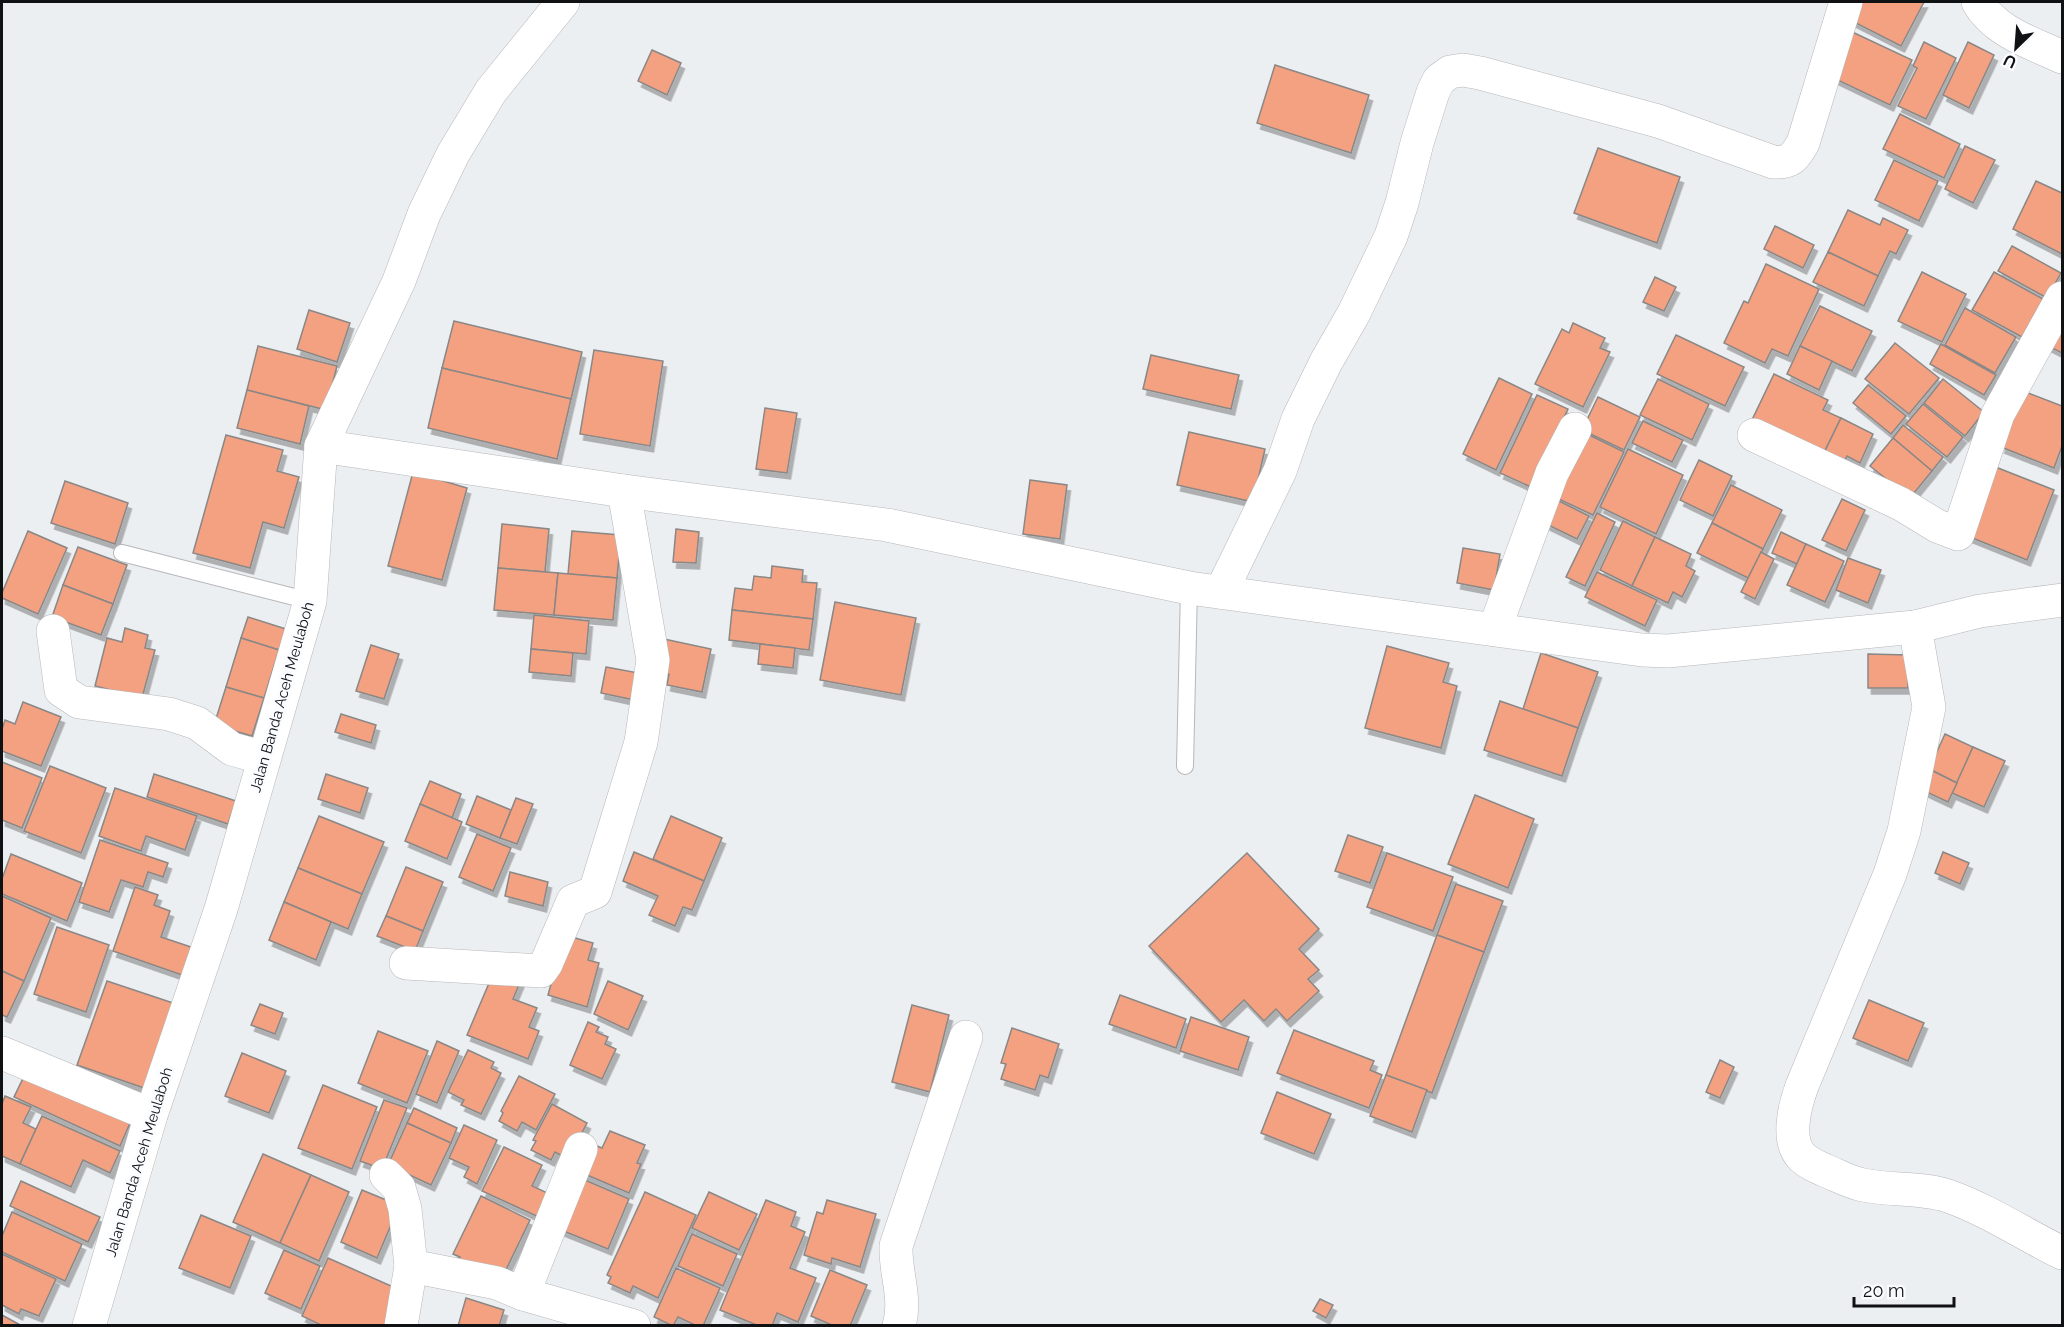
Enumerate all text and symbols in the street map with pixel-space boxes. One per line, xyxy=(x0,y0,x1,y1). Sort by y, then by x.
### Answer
north arrow xyxy=(1986,18,2046,78)
text: U xyxy=(2000,50,2019,72)
street label: Jalan Banda Aceh Meulaboh xyxy=(246,600,318,794)
street label: Jalan Banda Aceh Meulaboh xyxy=(102,1065,176,1259)
scale bar xyxy=(1854,1270,1954,1308)
text: 20 m xyxy=(1863,1280,1905,1301)

